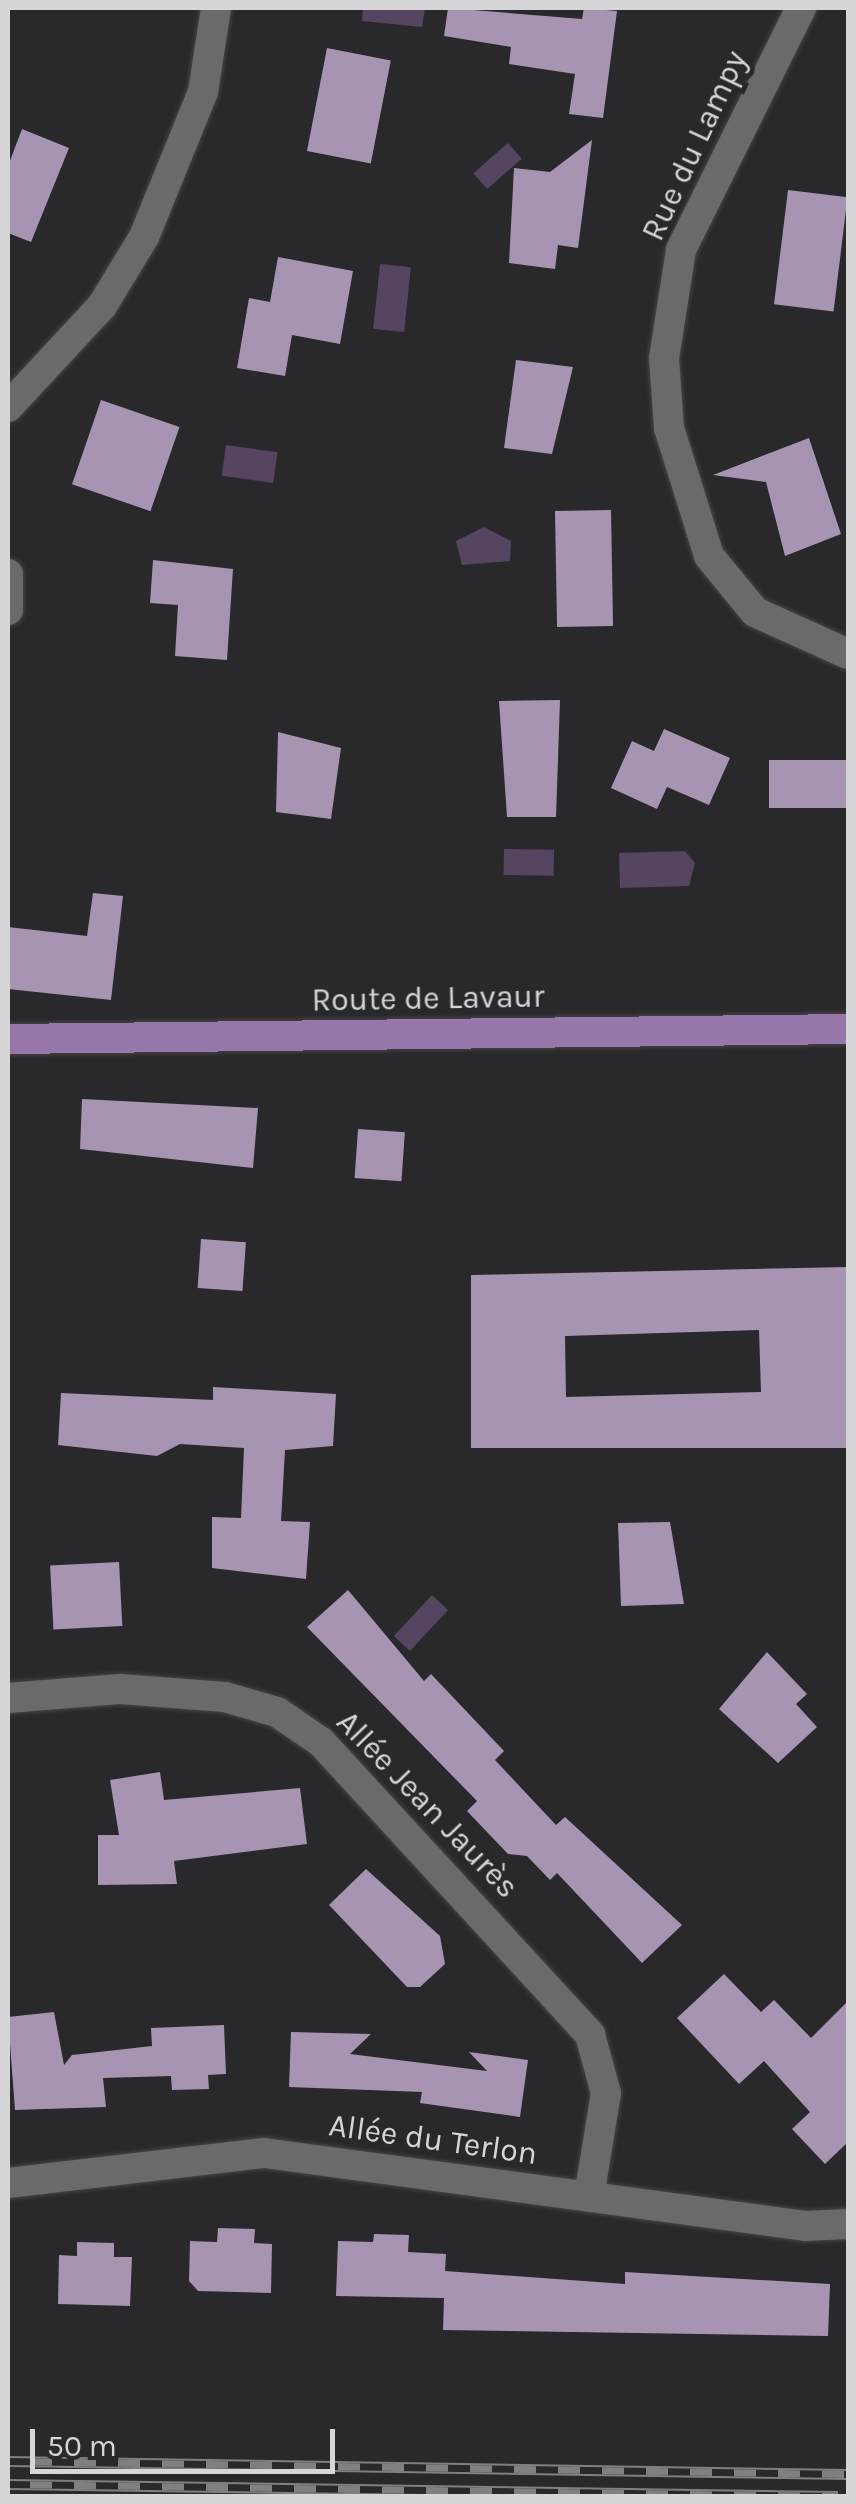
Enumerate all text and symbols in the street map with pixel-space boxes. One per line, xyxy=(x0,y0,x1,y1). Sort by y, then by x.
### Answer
street label: Rue du Lampy xyxy=(634,45,756,247)
street label: Route de Lavaur xyxy=(311,978,545,1020)
street label: Allée Jean Jaurès xyxy=(328,1703,526,1907)
street label: Allée du Terlon xyxy=(326,2106,540,2174)
scale bar xyxy=(35,2409,340,2471)
text: 50 m xyxy=(47,2428,117,2464)

